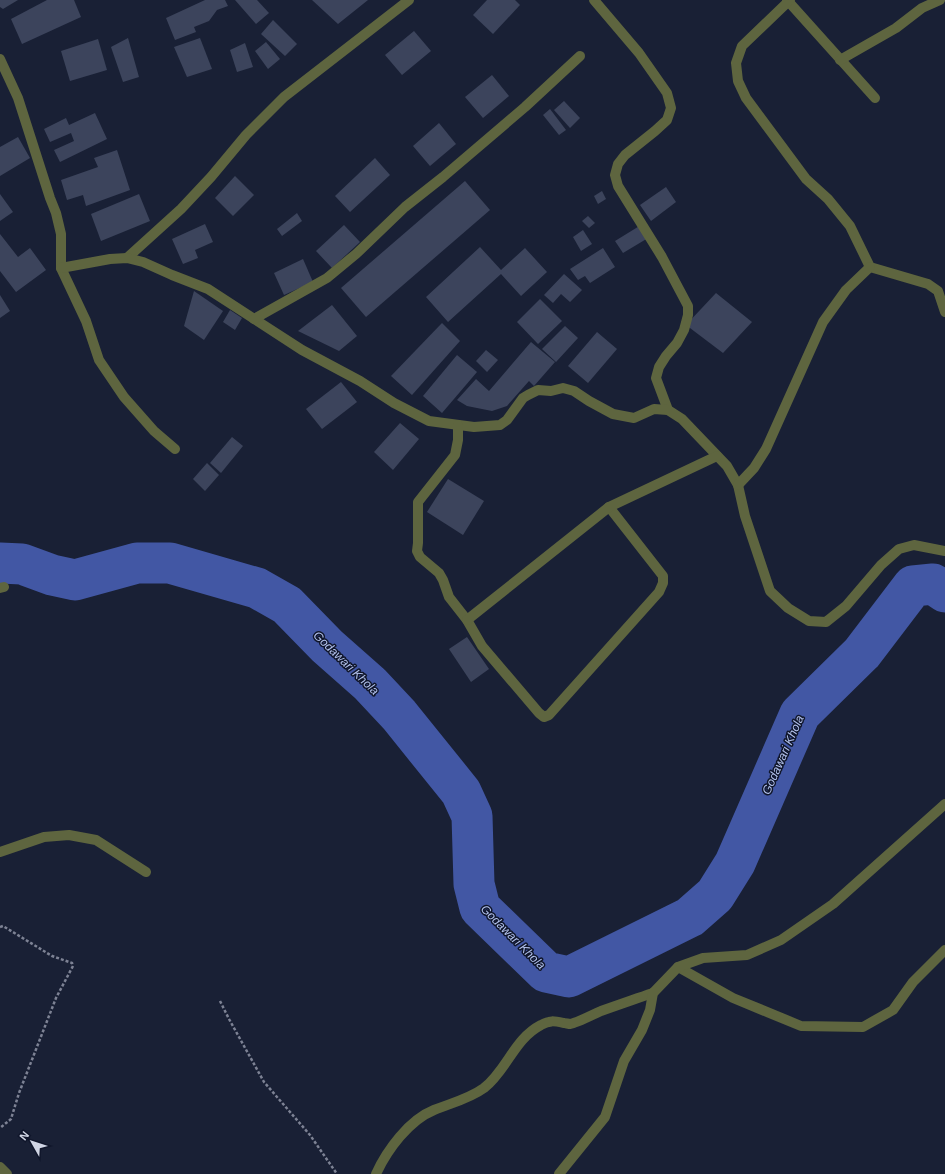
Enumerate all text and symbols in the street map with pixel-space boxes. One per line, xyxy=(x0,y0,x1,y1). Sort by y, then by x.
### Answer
water label: Godawari Khola xyxy=(310,628,382,698)
water label: Godawari Khola xyxy=(759,713,807,797)
water label: Godawari Khola xyxy=(478,902,548,972)
north arrow xyxy=(12,1122,52,1162)
text: N xyxy=(17,1129,31,1143)

